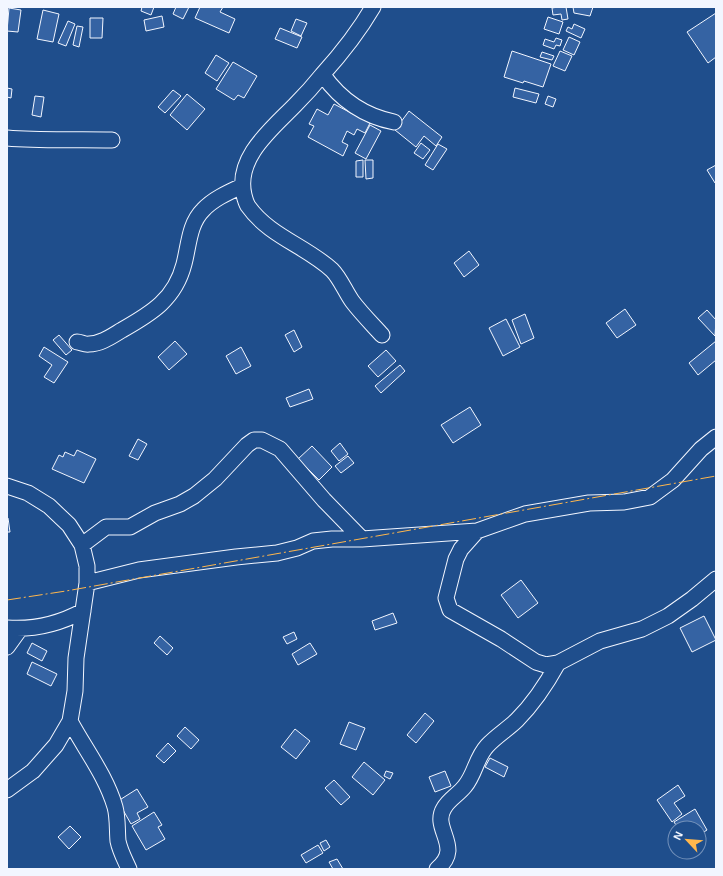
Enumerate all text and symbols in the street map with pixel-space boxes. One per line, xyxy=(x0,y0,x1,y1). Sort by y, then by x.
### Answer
north arrow xyxy=(667,820,707,860)
text: N xyxy=(671,829,685,842)

